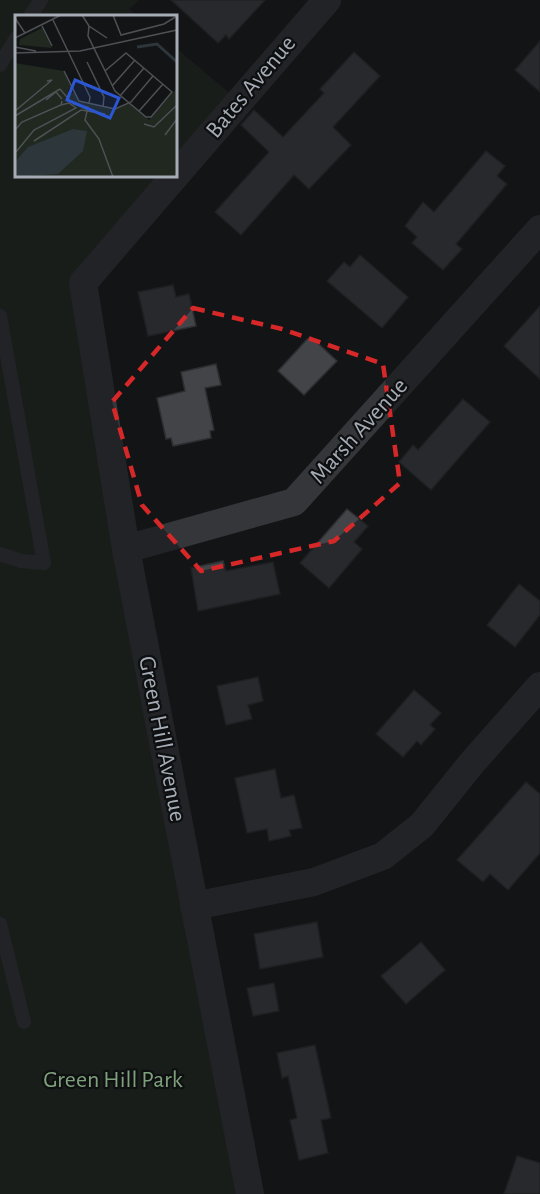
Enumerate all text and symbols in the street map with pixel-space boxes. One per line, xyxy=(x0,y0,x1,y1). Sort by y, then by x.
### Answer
inset map xyxy=(15,15,177,177)
street label: Bates Avenue xyxy=(202,31,300,143)
street label: Marsh Avenue xyxy=(306,374,412,488)
street label: Green Hill Avenue xyxy=(134,654,190,824)
park label: Green Hill Park xyxy=(43,1068,183,1092)

